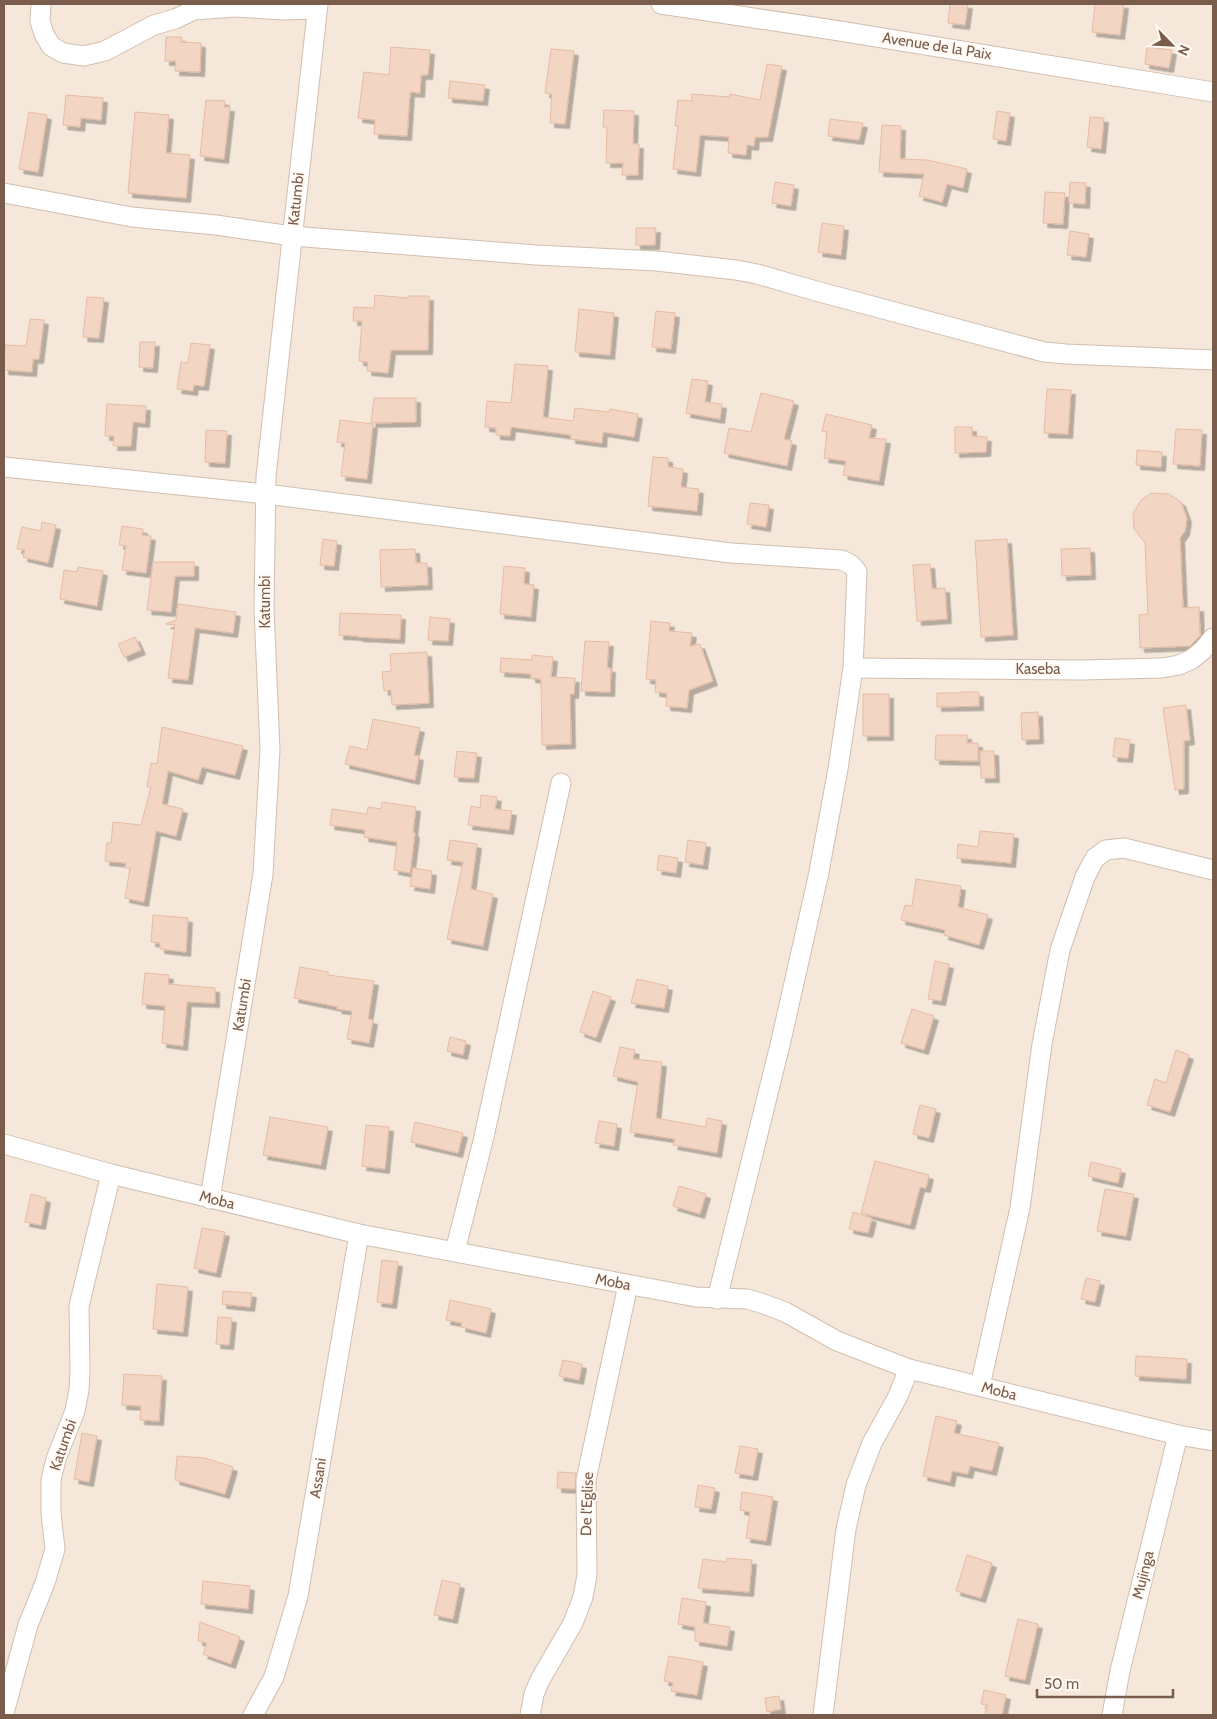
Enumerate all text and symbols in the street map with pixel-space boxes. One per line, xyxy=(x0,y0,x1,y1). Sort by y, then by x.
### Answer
north arrow xyxy=(1147,20,1197,70)
street label: Avenue de la Paix xyxy=(881,28,993,64)
text: N xyxy=(1174,42,1194,58)
street label: Katumbi xyxy=(284,172,308,226)
street label: Katumbi xyxy=(256,575,274,629)
street label: Kaseba xyxy=(1015,660,1061,678)
street label: Katumbi xyxy=(229,977,255,1033)
street label: Moba xyxy=(197,1187,237,1213)
street label: Moba xyxy=(594,1270,633,1294)
street label: Moba xyxy=(979,1378,1019,1404)
street label: Katumbi xyxy=(46,1417,80,1473)
street label: Assani xyxy=(306,1457,330,1499)
street label: De l'Eglise xyxy=(577,1471,597,1536)
street label: Mujinga xyxy=(1128,1548,1158,1601)
scale bar xyxy=(1037,1666,1173,1698)
text: 50 m xyxy=(1044,1675,1079,1693)

